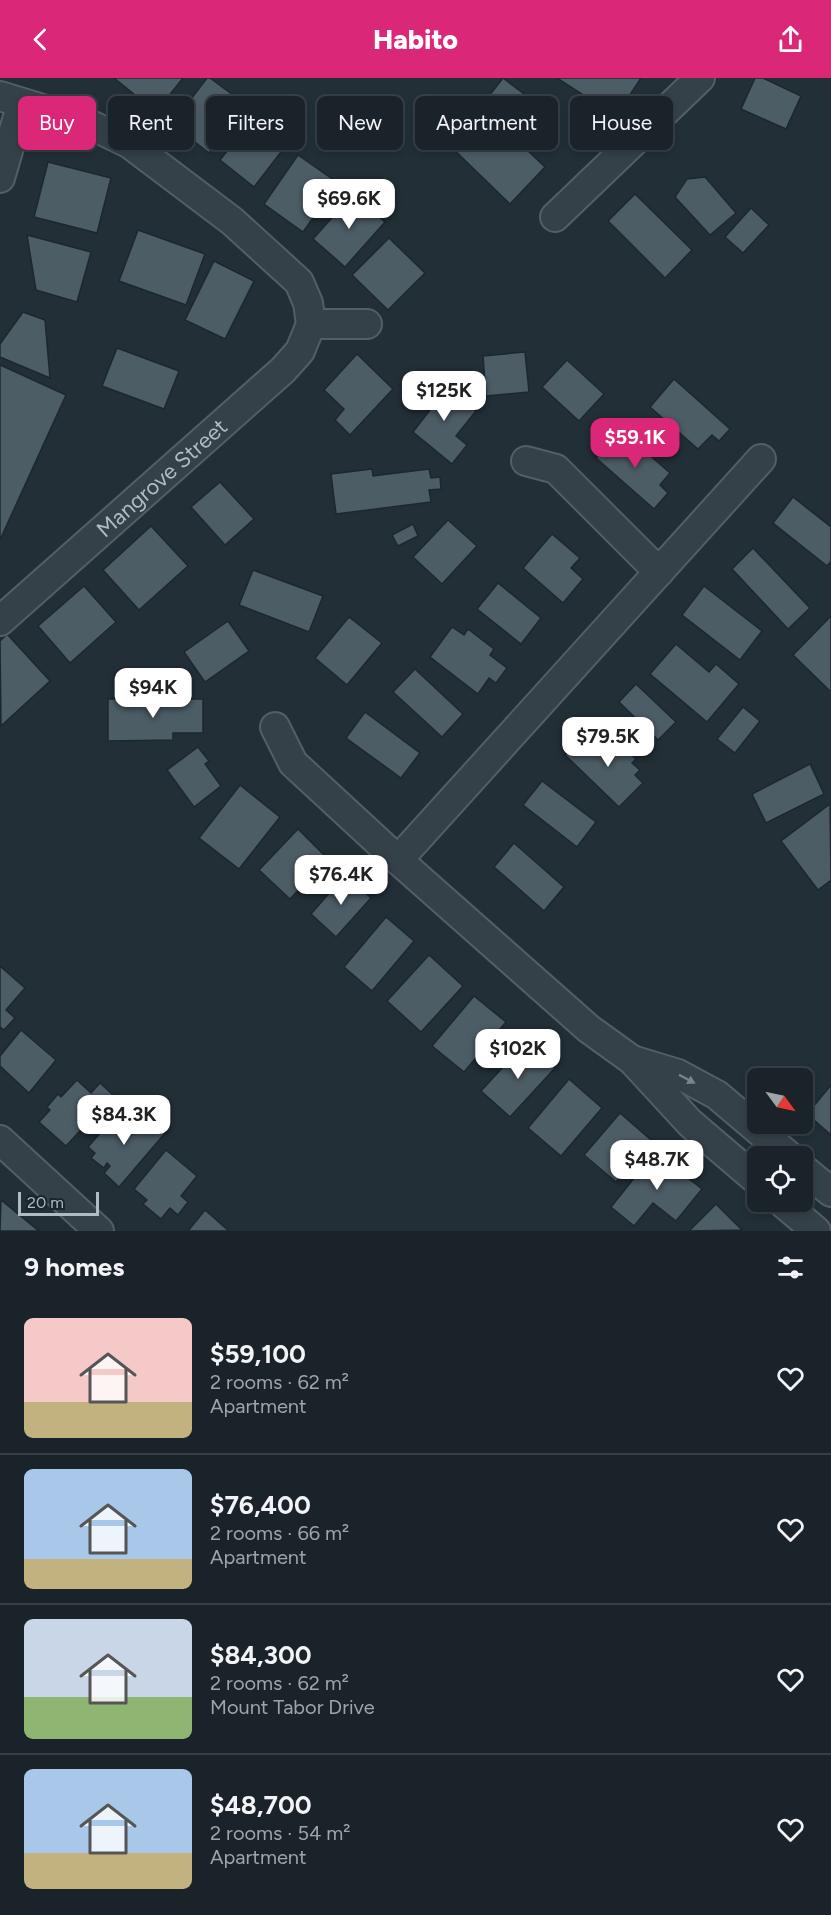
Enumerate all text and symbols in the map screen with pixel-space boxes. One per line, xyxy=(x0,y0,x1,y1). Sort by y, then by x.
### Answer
icon: back xyxy=(24,23,57,56)
text: Habito xyxy=(373,23,458,56)
icon: share xyxy=(774,23,807,56)
chip: Buy xyxy=(18,96,96,150)
chip: Rent xyxy=(108,96,194,150)
chip: Filters xyxy=(206,96,305,150)
chip: New xyxy=(317,96,403,150)
chip: Apartment xyxy=(415,96,558,150)
chip: House xyxy=(570,96,673,150)
pin: $69.6K xyxy=(300,179,398,230)
text: $69.6K xyxy=(317,186,381,210)
pin: $125K xyxy=(402,371,486,422)
text: $125K xyxy=(416,378,472,402)
street label: Mangrove Street xyxy=(91,413,233,543)
pin: $59.1K xyxy=(586,418,684,469)
text: $59.1K xyxy=(604,425,666,449)
pin: $94K xyxy=(117,668,189,719)
text: $94K xyxy=(129,675,177,699)
pin: $79.5K xyxy=(559,717,657,768)
text: $79.5K xyxy=(576,724,640,748)
pin: $76.4K xyxy=(292,855,390,906)
text: $76.4K xyxy=(309,862,373,886)
pin: $102K xyxy=(476,1029,560,1080)
text: $102K xyxy=(489,1036,547,1060)
north arrow xyxy=(747,1068,813,1134)
map controls xyxy=(747,1068,813,1212)
one-way arrow xyxy=(679,1074,696,1084)
pin: $84.3K xyxy=(75,1095,173,1146)
text: $84.3K xyxy=(91,1102,157,1126)
pin: $48.7K xyxy=(608,1140,706,1191)
button: locate xyxy=(747,1146,813,1212)
text: $48.7K xyxy=(624,1147,690,1171)
scale bar xyxy=(18,1189,99,1216)
text: 20 m xyxy=(27,1193,64,1212)
text: 9 homes xyxy=(24,1251,124,1283)
icon: filters xyxy=(774,1251,807,1284)
text: $59,100 xyxy=(210,1338,306,1370)
icon: home xyxy=(72,1342,144,1414)
icon: heart xyxy=(774,1362,807,1395)
text: 2 rooms · 62 m² xyxy=(210,1370,349,1394)
text: Apartment xyxy=(210,1394,307,1418)
text: $76,400 xyxy=(210,1489,311,1521)
icon: home xyxy=(72,1493,144,1565)
icon: heart xyxy=(774,1513,807,1546)
text: 2 rooms · 66 m² xyxy=(210,1521,349,1545)
text: Apartment xyxy=(210,1545,307,1569)
text: $84,300 xyxy=(210,1639,312,1671)
icon: home xyxy=(72,1643,144,1715)
icon: heart xyxy=(774,1663,807,1696)
text: 2 rooms · 62 m² xyxy=(210,1671,349,1695)
text: Mount Tabor Drive xyxy=(210,1695,375,1719)
text: $48,700 xyxy=(210,1789,312,1821)
icon: home xyxy=(72,1793,144,1865)
icon: heart xyxy=(774,1813,807,1846)
text: 2 rooms · 54 m² xyxy=(210,1821,350,1845)
text: Apartment xyxy=(210,1845,307,1869)

